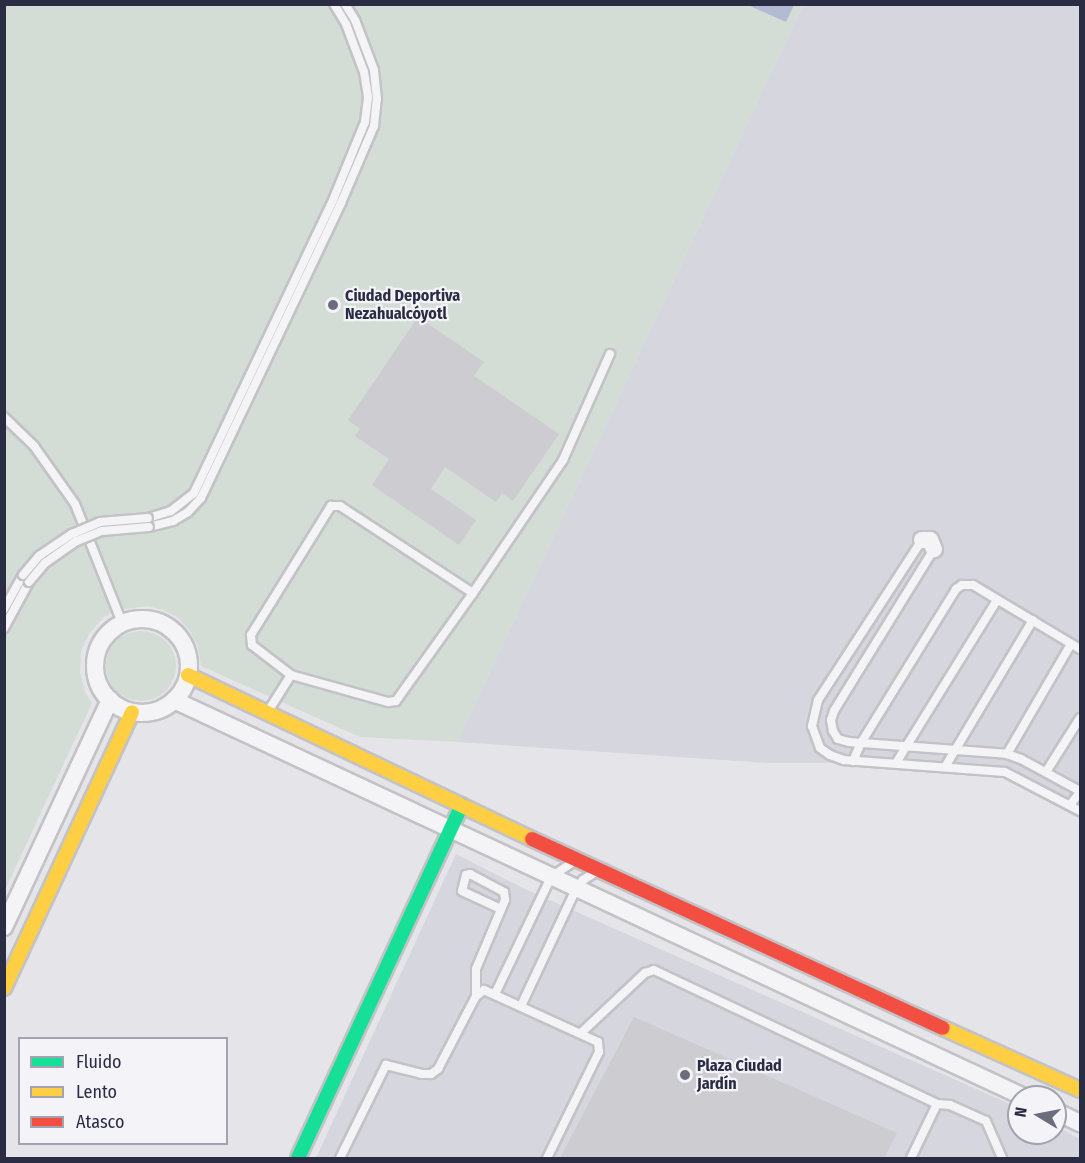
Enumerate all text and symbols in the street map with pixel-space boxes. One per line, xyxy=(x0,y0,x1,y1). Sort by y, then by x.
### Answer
place label: Ciudad Deportiva Nezahualcóyotl xyxy=(345,286,460,324)
marker: Ciudad Deportiva Nezahualcóyotl xyxy=(326,298,340,312)
legend xyxy=(18,1037,228,1145)
text: Fluido xyxy=(76,1051,122,1073)
place label: Plaza Ciudad Jardín xyxy=(697,1056,782,1094)
marker: Plaza Ciudad Jardín xyxy=(678,1068,692,1082)
text: Lento xyxy=(76,1081,117,1103)
north arrow xyxy=(1007,1085,1067,1145)
text: N xyxy=(1011,1106,1031,1119)
text: Atasco xyxy=(76,1111,124,1133)

